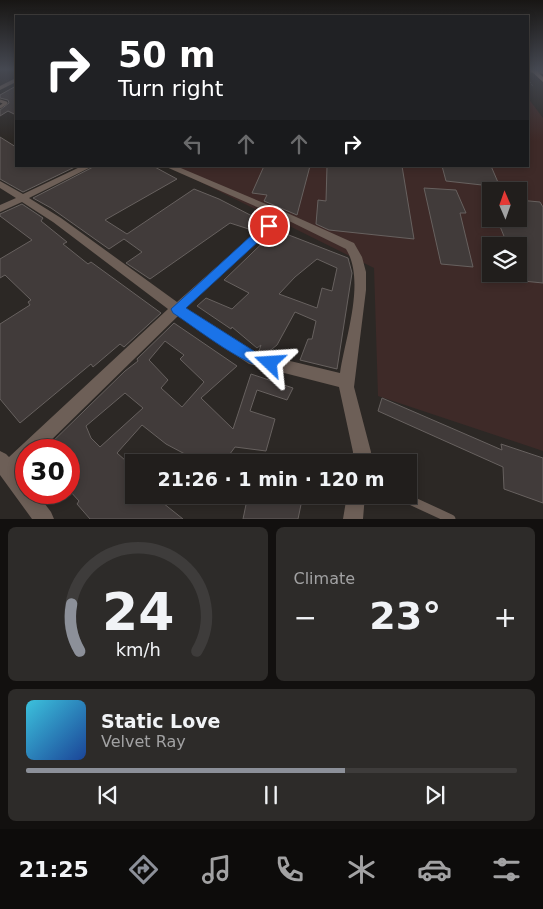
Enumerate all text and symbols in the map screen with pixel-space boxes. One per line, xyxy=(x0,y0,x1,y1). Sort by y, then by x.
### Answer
icon: right xyxy=(35,35,100,100)
text: 50 m xyxy=(118,35,215,75)
text: Turn right xyxy=(118,76,223,101)
icon: left xyxy=(179,130,207,158)
icon: ahead xyxy=(232,130,260,158)
icon: ahead xyxy=(285,130,313,158)
icon: right xyxy=(338,130,366,158)
north arrow xyxy=(482,182,528,228)
map controls xyxy=(482,182,527,282)
pin xyxy=(248,205,290,247)
icon: arrive xyxy=(255,212,283,240)
button: layers xyxy=(482,237,527,282)
position arrow xyxy=(243,336,295,388)
speed limit sign: 30 xyxy=(15,439,80,504)
text: 21:26 · 1 min · 120 m xyxy=(157,468,385,490)
text: Climate xyxy=(294,569,355,588)
text: 24 xyxy=(102,582,174,642)
text: 23° xyxy=(369,594,441,638)
text: − xyxy=(294,601,317,634)
text: + xyxy=(494,601,517,634)
text: km/h xyxy=(115,639,160,660)
text: Static Love xyxy=(101,710,221,732)
text: Velvet Ray xyxy=(101,732,186,751)
icon: previous xyxy=(94,781,122,809)
icon: pause xyxy=(257,781,285,809)
icon: next xyxy=(421,781,449,809)
icon: directions xyxy=(126,852,161,887)
icon: music xyxy=(199,852,234,887)
icon: phone xyxy=(272,852,307,887)
icon: climate xyxy=(344,852,379,887)
icon: car xyxy=(417,852,452,887)
icon: filters xyxy=(489,852,524,887)
text: 21:25 xyxy=(19,857,89,882)

